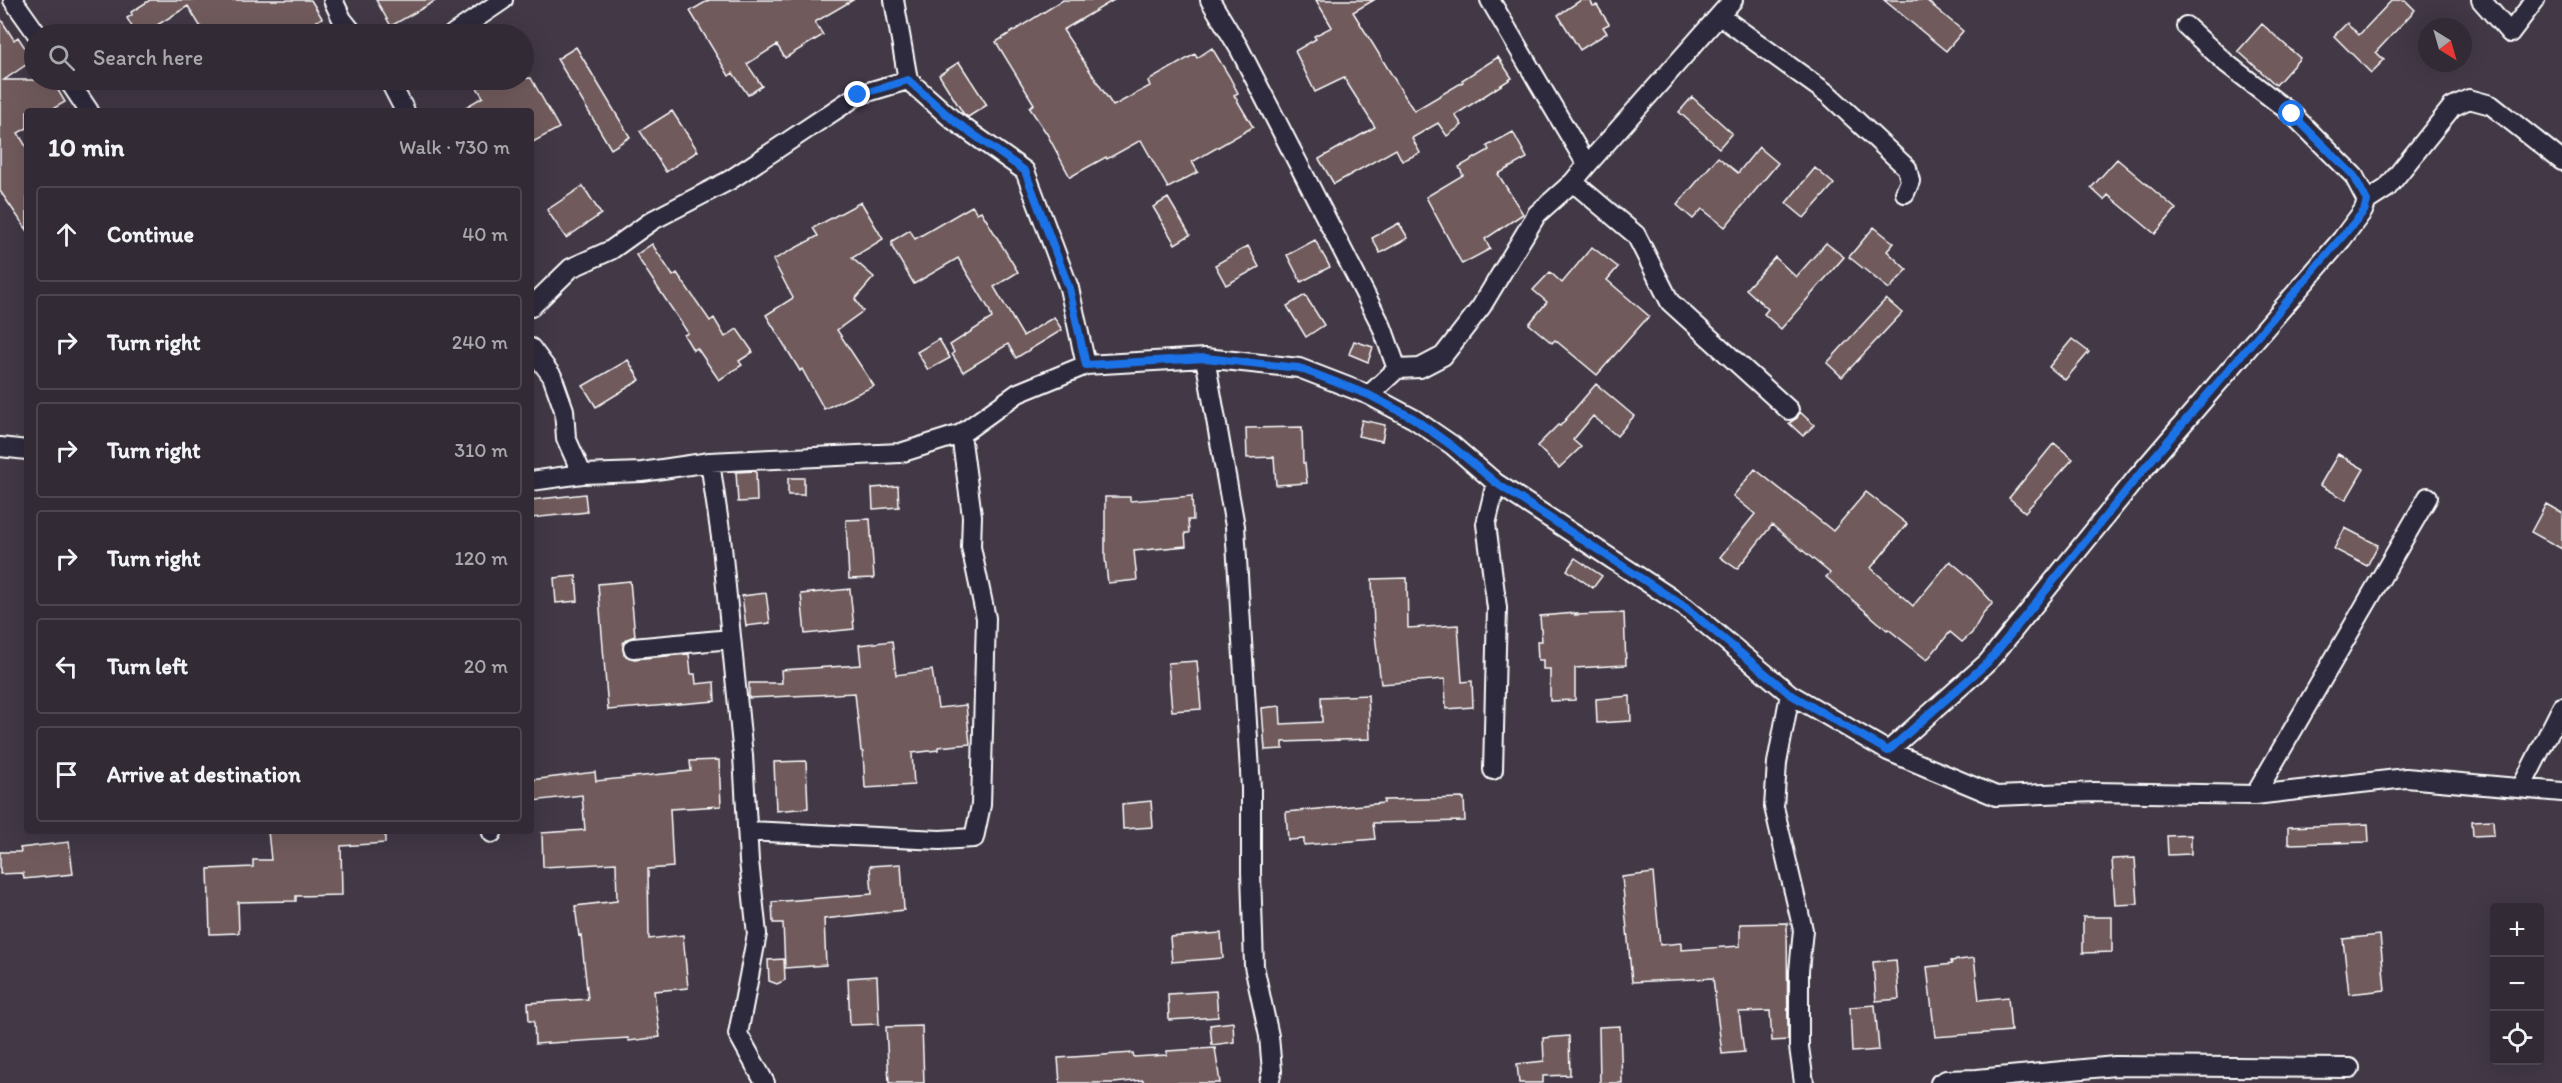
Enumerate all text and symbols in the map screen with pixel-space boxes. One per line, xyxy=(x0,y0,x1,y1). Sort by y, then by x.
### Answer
north arrow xyxy=(2418,18,2472,72)
search box xyxy=(24,24,534,90)
icon: search xyxy=(45,41,78,74)
text: Search here xyxy=(93,44,203,71)
route end xyxy=(844,81,870,107)
route start xyxy=(2278,100,2304,126)
text: 10 min xyxy=(48,131,124,163)
text: Walk · 730 m xyxy=(399,135,510,159)
icon: ahead xyxy=(50,218,83,251)
text: Continue xyxy=(107,221,194,248)
text: 40 m xyxy=(462,222,508,246)
icon: right xyxy=(50,326,83,359)
text: Turn right xyxy=(107,329,201,356)
text: 240 m xyxy=(452,330,508,354)
icon: right xyxy=(50,434,83,467)
text: Turn right xyxy=(107,437,201,464)
text: 310 m xyxy=(454,438,508,462)
icon: right xyxy=(50,542,83,575)
text: Turn right xyxy=(107,545,201,572)
text: 120 m xyxy=(455,546,508,570)
icon: left xyxy=(50,650,83,683)
text: Turn left xyxy=(107,653,188,680)
text: 20 m xyxy=(464,654,508,678)
icon: arrive xyxy=(50,758,83,791)
text: Arrive at destination xyxy=(107,761,301,788)
map controls xyxy=(2490,903,2544,1065)
button: + xyxy=(2490,903,2544,957)
button: − xyxy=(2490,957,2544,1011)
button: locate xyxy=(2490,1011,2544,1065)

